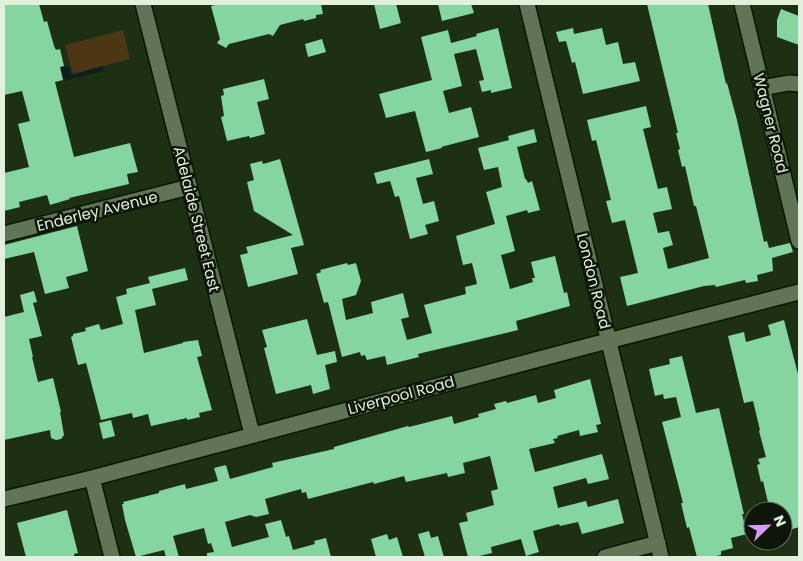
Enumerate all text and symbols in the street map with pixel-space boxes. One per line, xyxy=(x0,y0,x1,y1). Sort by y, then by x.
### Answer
street label: Wagner Road xyxy=(748,71,794,175)
street label: Adelaide Street East xyxy=(169,144,225,294)
street label: Enderley Avenue xyxy=(34,186,160,236)
street label: London Road xyxy=(572,231,616,331)
street label: Liverpool Road xyxy=(345,371,457,419)
north arrow xyxy=(743,501,793,551)
text: N xyxy=(769,512,791,530)

